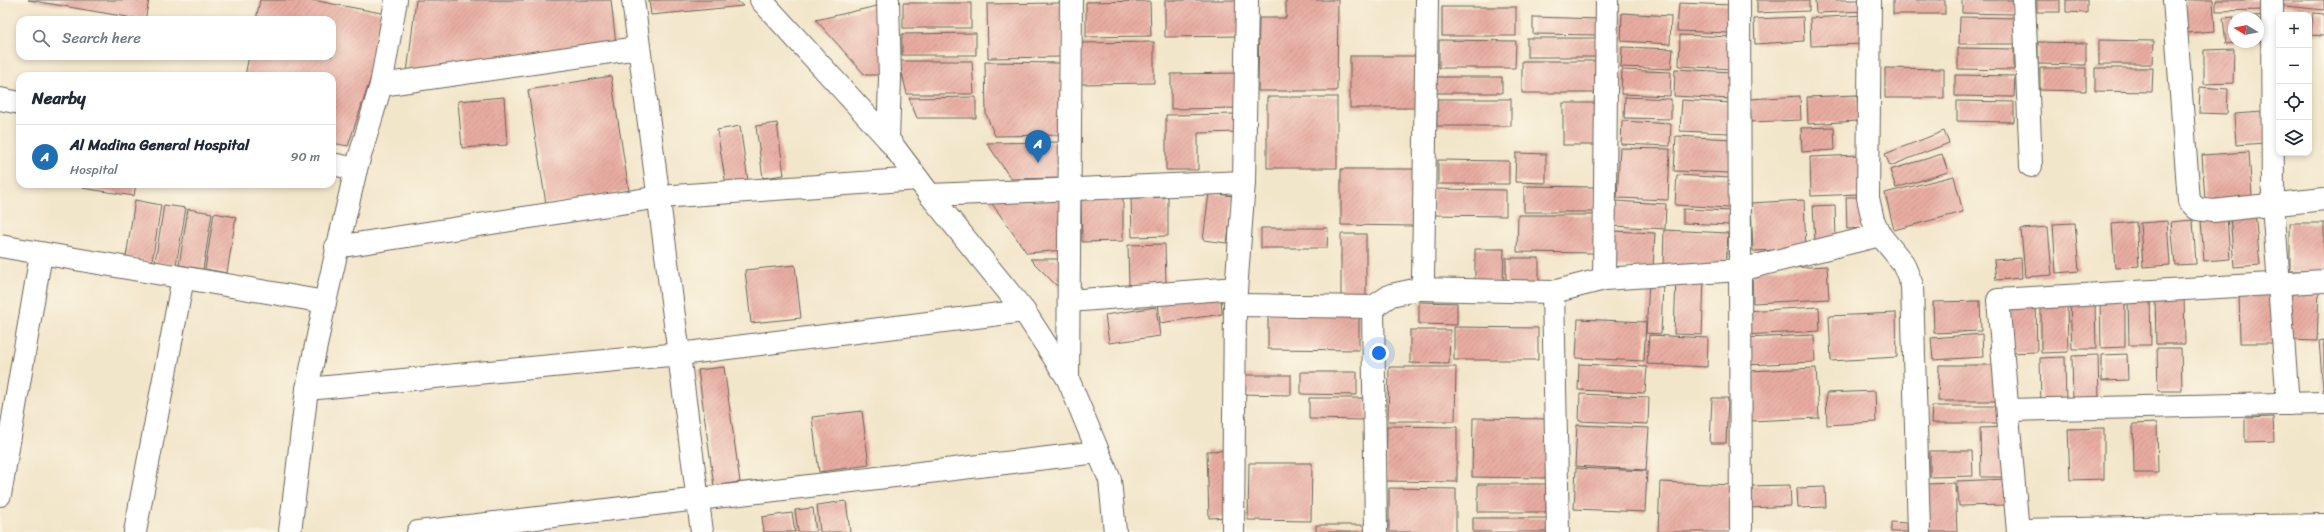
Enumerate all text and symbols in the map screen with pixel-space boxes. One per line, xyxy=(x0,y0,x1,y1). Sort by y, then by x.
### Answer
north arrow xyxy=(2228,12,2264,48)
map controls xyxy=(2276,12,2312,156)
button: + xyxy=(2276,12,2312,48)
search box xyxy=(16,16,336,60)
text: Search here xyxy=(62,25,141,51)
icon: search xyxy=(30,27,52,49)
button: − xyxy=(2276,48,2312,84)
text: Nearby xyxy=(32,83,86,113)
button: locate xyxy=(2276,84,2312,120)
button: layers xyxy=(2276,120,2312,156)
pin: A xyxy=(1025,130,1051,163)
text: Al Madina General Hospital xyxy=(70,132,249,158)
text: A xyxy=(41,145,49,168)
text: 90 m xyxy=(290,145,320,168)
text: Hospital xyxy=(70,158,118,181)
your location xyxy=(1369,343,1389,363)

